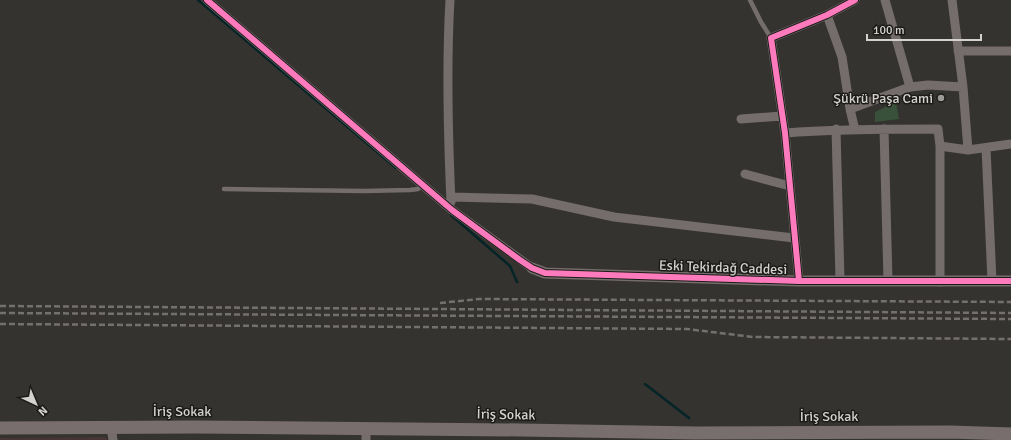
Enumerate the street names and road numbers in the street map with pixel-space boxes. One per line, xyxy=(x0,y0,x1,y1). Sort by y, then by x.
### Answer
street label: Eski Tekirdağ Caddesi xyxy=(658,257,787,278)
street label: İriş Sokak xyxy=(153,403,211,420)
street label: İriş Sokak xyxy=(476,405,535,424)
street label: İriş Sokak xyxy=(800,408,858,425)

